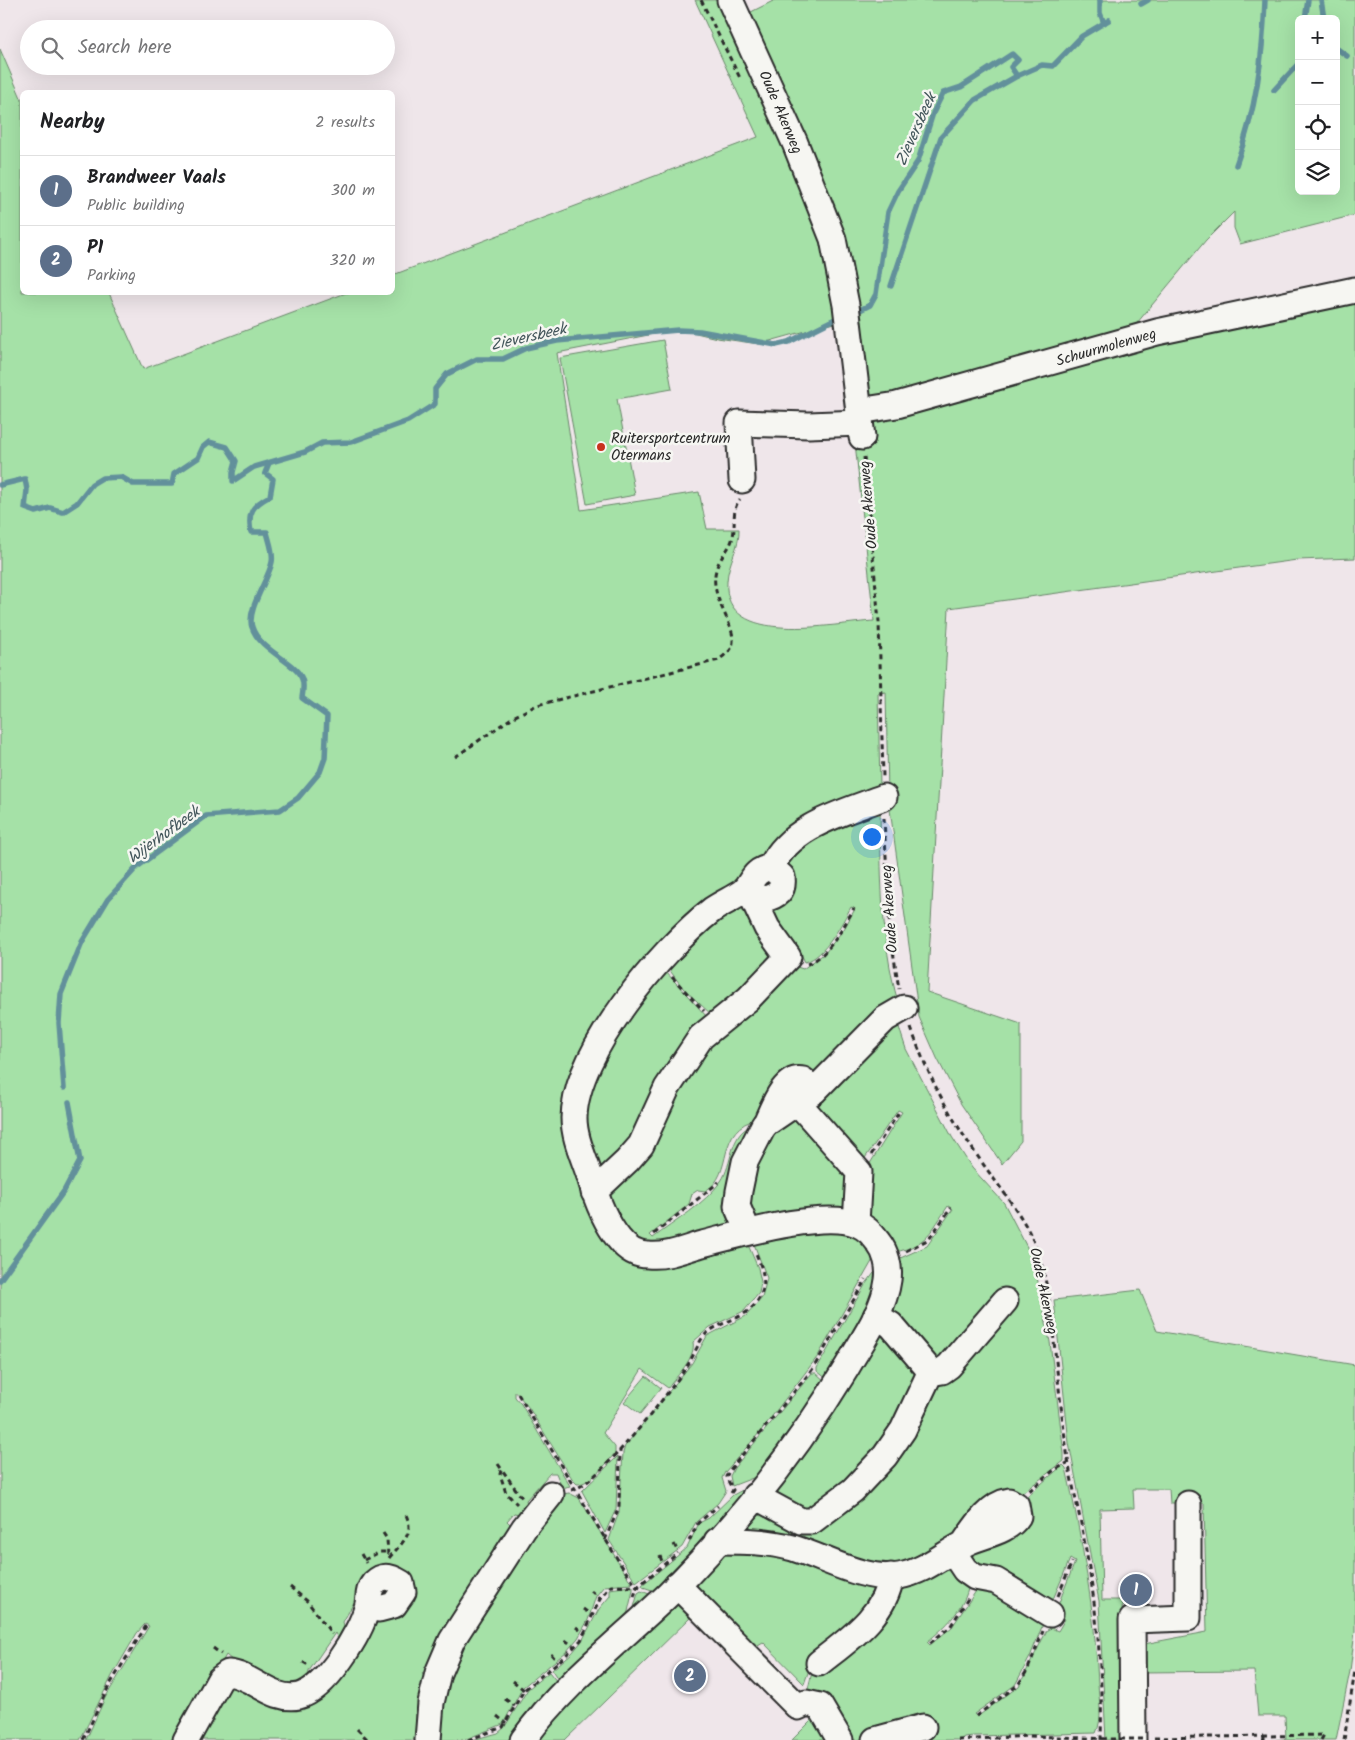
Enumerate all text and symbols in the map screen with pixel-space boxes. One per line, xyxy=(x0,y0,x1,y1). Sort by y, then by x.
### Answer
map controls xyxy=(1295,15,1340,195)
button: + xyxy=(1295,15,1340,60)
search box xyxy=(20,20,395,75)
text: Search here xyxy=(78,33,172,63)
icon: search xyxy=(38,34,66,62)
button: − xyxy=(1295,60,1340,105)
street label: Oude Akerweg xyxy=(752,67,808,158)
water label: Zieversbeek xyxy=(889,87,945,170)
button: locate xyxy=(1295,105,1340,150)
text: Nearby xyxy=(40,106,105,139)
text: 2 results xyxy=(315,110,375,135)
button: layers xyxy=(1295,150,1340,195)
text: Brandweer Vaals xyxy=(87,163,226,193)
text: 1 xyxy=(54,178,58,203)
text: 300 m xyxy=(331,178,375,203)
text: Public building xyxy=(87,193,185,218)
text: P1 xyxy=(87,233,103,263)
text: 2 xyxy=(51,248,61,273)
text: 320 m xyxy=(329,248,375,273)
text: Parking xyxy=(87,263,136,288)
water label: Zieversbeek xyxy=(488,316,571,358)
street label: Schuurmolenweg xyxy=(1053,322,1159,374)
place label: Ruitersportcentrum Otermans xyxy=(611,427,731,468)
marker: Ruitersportcentrum Otermans xyxy=(595,441,607,453)
street label: Oude Akerweg xyxy=(853,460,885,550)
water label: Wijerhofbeek xyxy=(122,799,208,870)
your location xyxy=(859,824,885,850)
street label: Oude Akerweg xyxy=(875,864,905,954)
street label: Oude Akerweg xyxy=(1022,1245,1064,1337)
pin: 1 xyxy=(1120,1571,1152,1609)
pin: 2 xyxy=(674,1657,706,1695)

